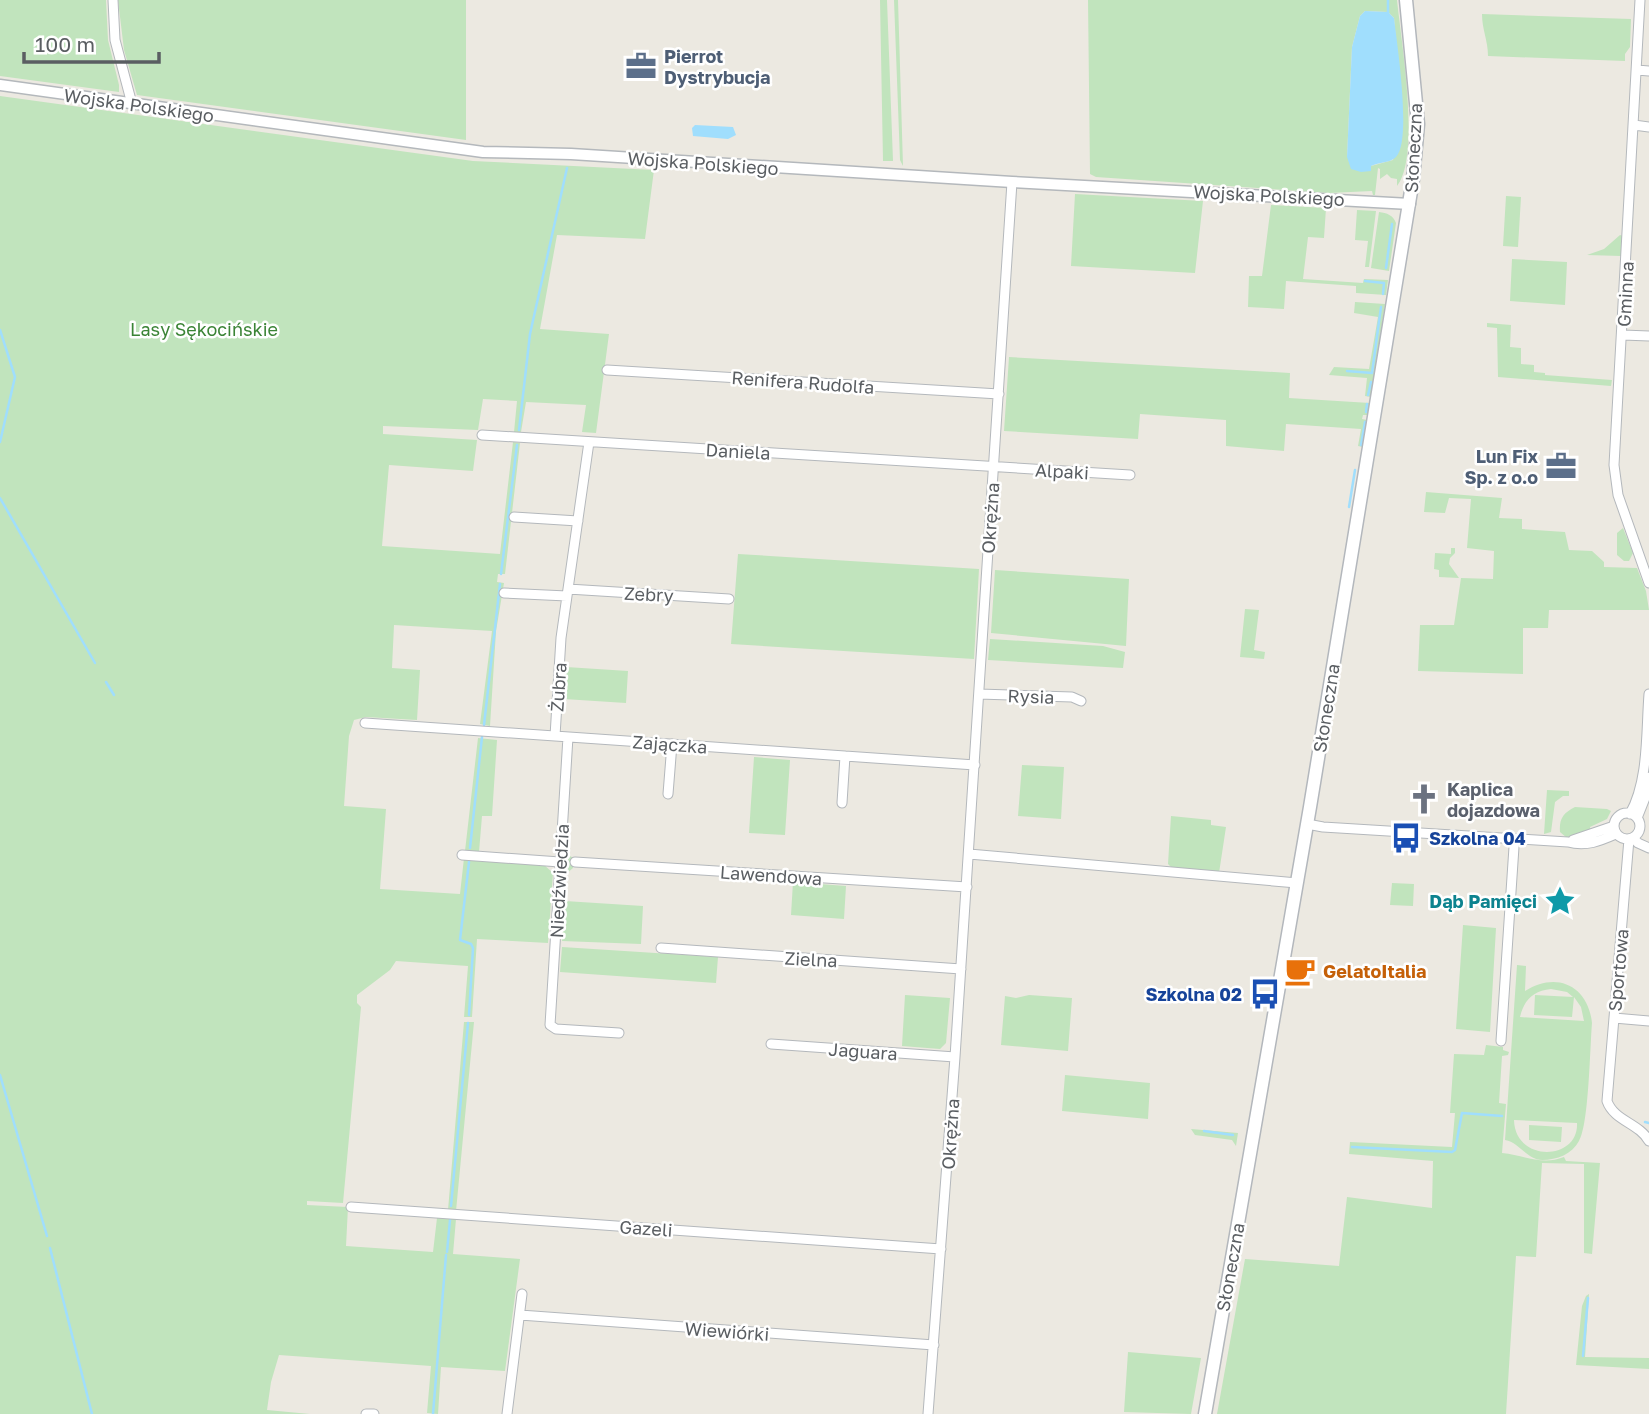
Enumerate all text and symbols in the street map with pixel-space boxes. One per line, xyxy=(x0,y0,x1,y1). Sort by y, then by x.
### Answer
scale bar xyxy=(24,21,159,65)
text: 100 m xyxy=(35,31,95,57)
place label: Pierrot Dystrybucja xyxy=(664,45,770,88)
office icon: Pierrot Dystrybucja xyxy=(624,49,658,83)
street label: Wojska Polskiego xyxy=(63,84,215,126)
street label: Słoneczna xyxy=(1400,102,1426,194)
street label: Wojska Polskiego xyxy=(627,147,779,179)
street label: Wojska Polskiego xyxy=(1193,180,1345,210)
street label: Gminna xyxy=(1612,261,1638,327)
park label: Lasy Sękocińskie xyxy=(130,318,278,340)
street label: Renifera Rudolfa xyxy=(731,366,875,398)
street label: Daniela xyxy=(705,438,771,464)
place label: Lun Fix Sp. z o.o xyxy=(1464,445,1539,488)
office icon: Lun Fix Sp. z o.o xyxy=(1544,449,1578,483)
street label: Alpaki xyxy=(1035,459,1089,483)
street label: Okrężna xyxy=(977,482,1003,554)
street label: Zebry xyxy=(624,582,674,606)
street label: Żubra xyxy=(545,662,571,712)
street label: Słoneczna xyxy=(1308,662,1344,754)
street label: Rysia xyxy=(1007,684,1055,708)
street label: Zajączka xyxy=(632,730,708,758)
place label: Kaplica dojazdowa xyxy=(1447,778,1540,821)
church icon: Kaplica dojazdowa xyxy=(1407,782,1441,816)
bus stop icon: Szkolna 04 xyxy=(1389,821,1423,855)
street label: Niedźwiedzia xyxy=(545,823,573,939)
place label: Szkolna 04 xyxy=(1429,827,1526,849)
street label: Lawendowa xyxy=(719,860,823,890)
place icon: Dąb Pamięci xyxy=(1543,884,1577,918)
place label: Dąb Pamięci xyxy=(1429,890,1537,912)
street label: Sportowa xyxy=(1603,928,1633,1012)
street label: Zielna xyxy=(784,947,838,971)
cafe icon: GelatoItalia xyxy=(1283,954,1317,988)
place label: GelatoItalia xyxy=(1323,960,1426,982)
bus stop icon: Szkolna 02 xyxy=(1248,977,1282,1011)
place label: Szkolna 02 xyxy=(1145,983,1242,1005)
street label: Jaguara xyxy=(828,1038,898,1064)
street label: Okrężna xyxy=(937,1098,963,1170)
street label: Gazeli xyxy=(619,1215,673,1241)
street label: Słoneczna xyxy=(1211,1221,1249,1313)
street label: Wiewiórki xyxy=(684,1317,770,1345)

